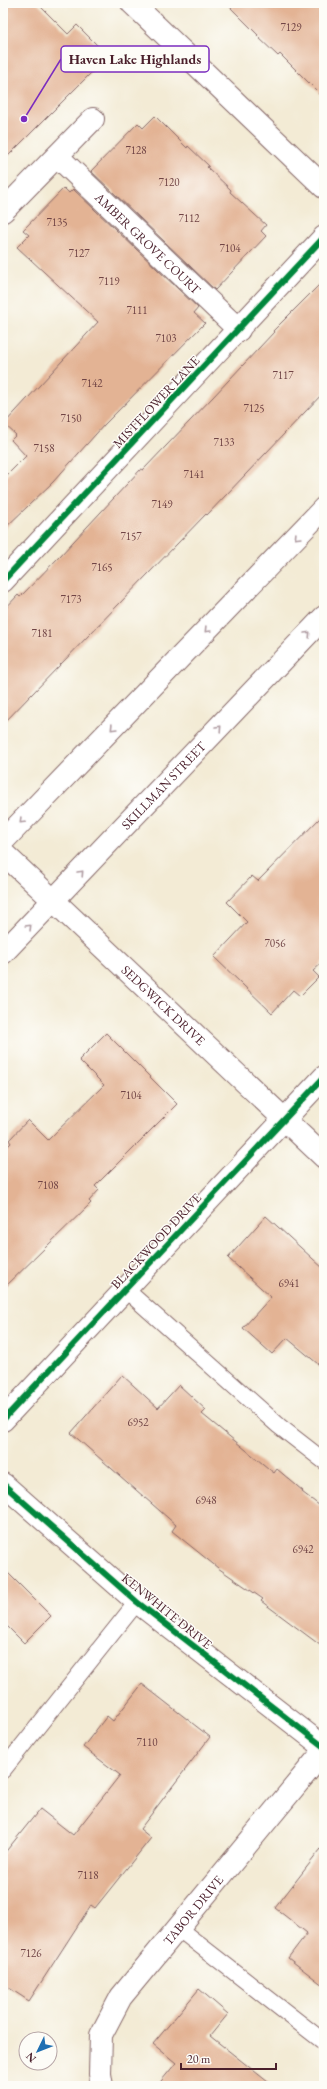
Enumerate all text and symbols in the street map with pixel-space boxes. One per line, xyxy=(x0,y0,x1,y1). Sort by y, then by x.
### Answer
house number: 7129 xyxy=(280,20,302,34)
callout: Haven Lake Highlands xyxy=(61,46,209,72)
text: Haven Lake Highlands xyxy=(69,50,201,68)
house number: 7128 xyxy=(125,143,147,157)
house number: 7120 xyxy=(158,175,180,189)
street label: AMBER GROVE COURT xyxy=(91,188,205,298)
house number: 7112 xyxy=(178,211,200,225)
house number: 7135 xyxy=(46,215,68,229)
house number: 7104 xyxy=(219,241,241,255)
house number: 7127 xyxy=(68,246,90,260)
house number: 7119 xyxy=(98,274,120,288)
house number: 7111 xyxy=(126,303,148,317)
house number: 7103 xyxy=(155,331,177,345)
street label: MISTFLOWER LANE xyxy=(109,352,203,452)
house number: 7117 xyxy=(272,368,294,382)
house number: 7142 xyxy=(81,376,103,390)
house number: 7125 xyxy=(243,401,265,415)
house number: 7150 xyxy=(60,411,82,425)
house number: 7133 xyxy=(213,435,235,449)
house number: 7158 xyxy=(33,441,55,455)
house number: 7141 xyxy=(183,467,205,481)
house number: 7149 xyxy=(151,497,173,511)
house number: 7157 xyxy=(120,529,142,543)
one-way arrow xyxy=(295,532,302,539)
house number: 7165 xyxy=(91,560,113,574)
house number: 7173 xyxy=(60,592,82,606)
one-way arrow xyxy=(204,625,212,633)
house number: 7181 xyxy=(31,626,53,640)
one-way arrow xyxy=(303,631,311,639)
one-way arrow xyxy=(110,723,118,731)
one-way arrow xyxy=(214,725,222,733)
street label: SKILLMAN STREET xyxy=(117,737,210,833)
one-way arrow xyxy=(20,816,27,824)
one-way arrow xyxy=(76,870,84,878)
one-way arrow xyxy=(24,924,32,932)
house number: 7056 xyxy=(264,936,286,950)
street label: SEDGWICK DRIVE xyxy=(118,961,209,1049)
house number: 7104 xyxy=(120,1088,142,1102)
house number: 7108 xyxy=(37,1178,59,1192)
street label: BLACKWOOD DRIVE xyxy=(107,1189,205,1293)
house number: 6941 xyxy=(278,1276,300,1290)
house number: 6952 xyxy=(127,1415,149,1429)
house number: 6948 xyxy=(195,1493,217,1507)
house number: 6942 xyxy=(292,1542,314,1556)
street label: KENWHITE DRIVE xyxy=(118,1569,216,1653)
house number: 7110 xyxy=(136,1735,158,1749)
house number: 7118 xyxy=(77,1868,99,1882)
street label: TABOR DRIVE xyxy=(159,1871,227,1948)
house number: 7126 xyxy=(20,1946,42,1960)
north arrow xyxy=(18,2031,58,2071)
scale bar xyxy=(181,2045,276,2071)
text: N xyxy=(22,2050,39,2066)
text: 20 m xyxy=(187,2051,211,2067)

